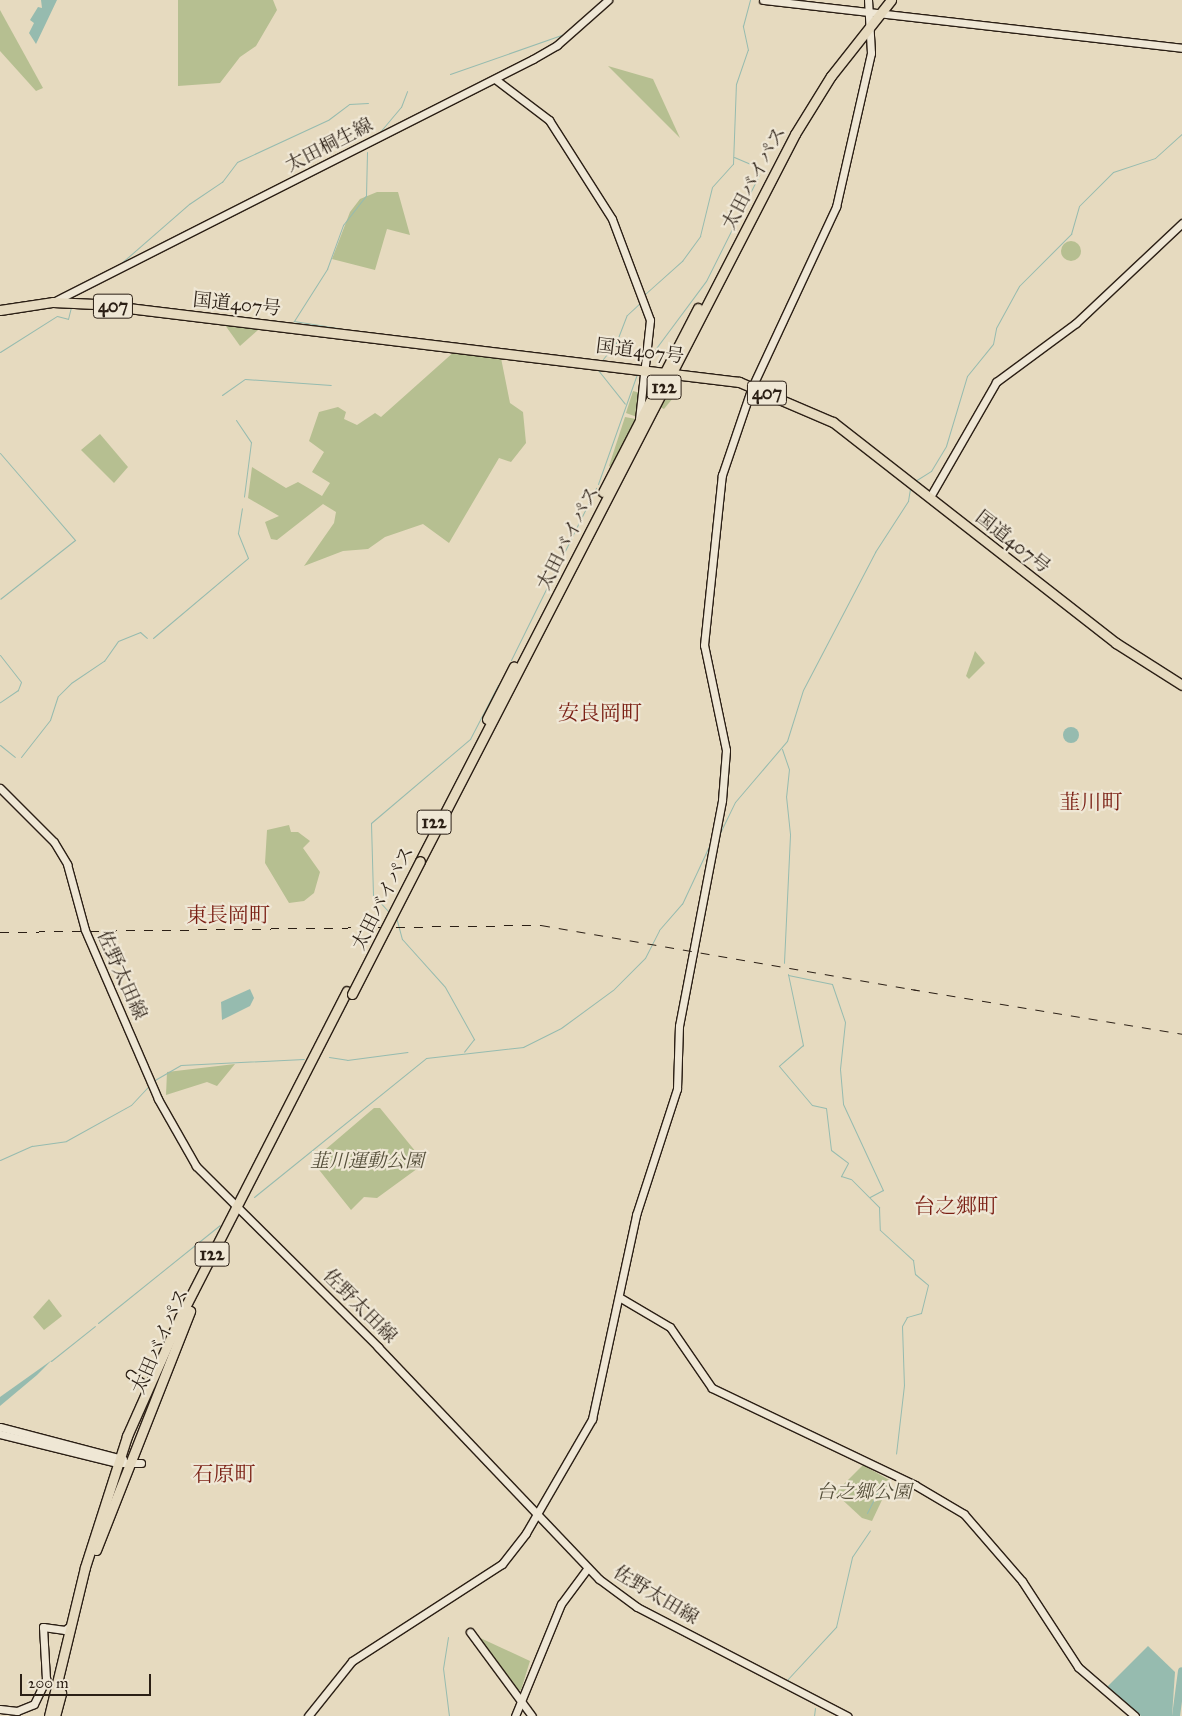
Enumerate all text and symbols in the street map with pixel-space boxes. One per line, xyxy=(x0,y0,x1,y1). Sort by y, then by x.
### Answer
street label: 太田桐生線 xyxy=(282,113,376,177)
street label: 太田バイパス xyxy=(717,122,791,234)
street label: 国道407号 xyxy=(192,288,282,320)
road number: 407 xyxy=(92,290,134,322)
street label: 国道407号 xyxy=(595,334,685,368)
road number: 122 xyxy=(646,372,682,402)
road number: 407 xyxy=(746,378,788,408)
street label: 太田バイパス xyxy=(532,482,604,594)
street label: 国道407号 xyxy=(971,506,1055,578)
district label: 安良岡町 xyxy=(558,700,642,726)
district label: 韮川町 xyxy=(1060,789,1122,815)
road number: 122 xyxy=(416,806,452,838)
street label: 太田バイパス xyxy=(347,842,419,954)
district label: 東長岡町 xyxy=(186,902,270,928)
street label: 佐野太田線 xyxy=(92,927,152,1023)
park label: 韮川運動公園 xyxy=(310,1150,424,1172)
district label: 台之郷町 xyxy=(914,1193,998,1219)
road number: 122 xyxy=(194,1238,230,1270)
street label: 佐野太田線 xyxy=(318,1264,402,1348)
street label: 太田バイパス xyxy=(126,1284,194,1398)
district label: 石原町 xyxy=(193,1461,255,1487)
park label: 台之郷公園 xyxy=(817,1481,911,1503)
street label: 佐野太田線 xyxy=(609,1561,703,1629)
scale bar xyxy=(22,1664,154,1696)
text: 200 m xyxy=(28,1674,69,1692)

